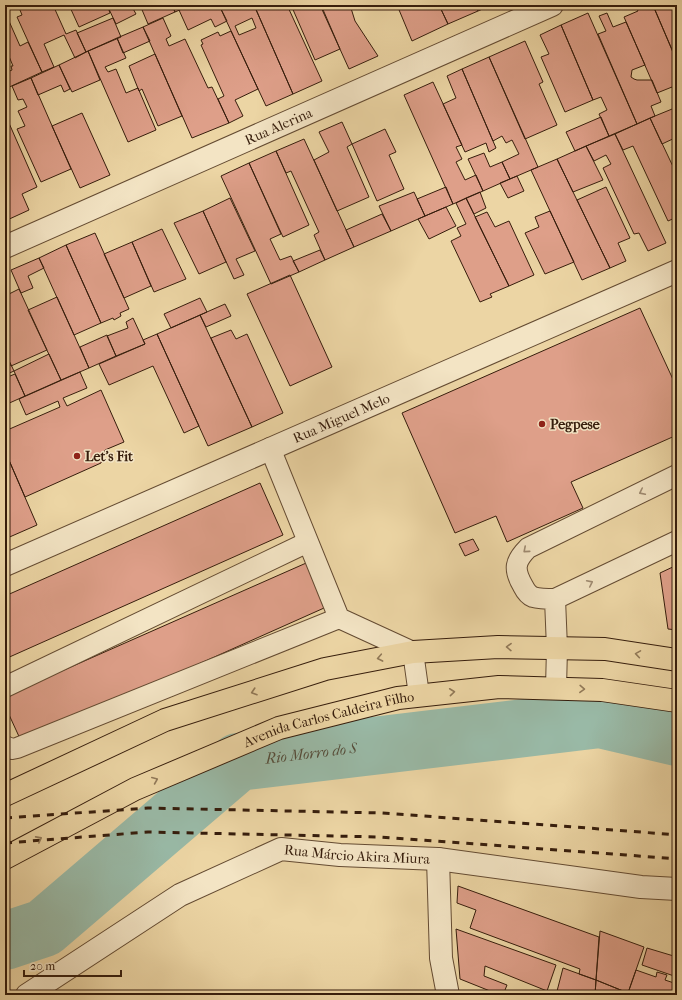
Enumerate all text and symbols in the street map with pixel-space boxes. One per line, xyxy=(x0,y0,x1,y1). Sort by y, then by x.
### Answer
street label: Rua Alerina xyxy=(242,104,315,148)
street label: Rua Miguel Melo xyxy=(290,389,392,447)
place label: Pegpese xyxy=(550,416,600,433)
marker: Pegpese xyxy=(537,419,547,429)
place label: Let's Fit xyxy=(85,448,134,465)
marker: Let's Fit xyxy=(72,451,82,461)
one-way arrow xyxy=(639,487,646,495)
one-way arrow xyxy=(523,546,531,553)
one-way arrow xyxy=(586,580,594,588)
one-way arrow xyxy=(506,643,512,651)
one-way arrow xyxy=(635,650,642,659)
one-way arrow xyxy=(376,654,383,662)
one-way arrow xyxy=(579,685,585,693)
one-way arrow xyxy=(251,687,258,695)
street label: Avenida Carlos Caldeira Filho xyxy=(240,688,415,751)
one-way arrow xyxy=(449,688,455,697)
water label: Rio Morro do S xyxy=(263,739,359,768)
one-way arrow xyxy=(152,777,159,785)
one-way arrow xyxy=(35,837,43,844)
street label: Rua Márcio Akira Miura xyxy=(283,841,431,867)
scale bar xyxy=(24,952,121,978)
text: 20 m xyxy=(30,959,55,973)

